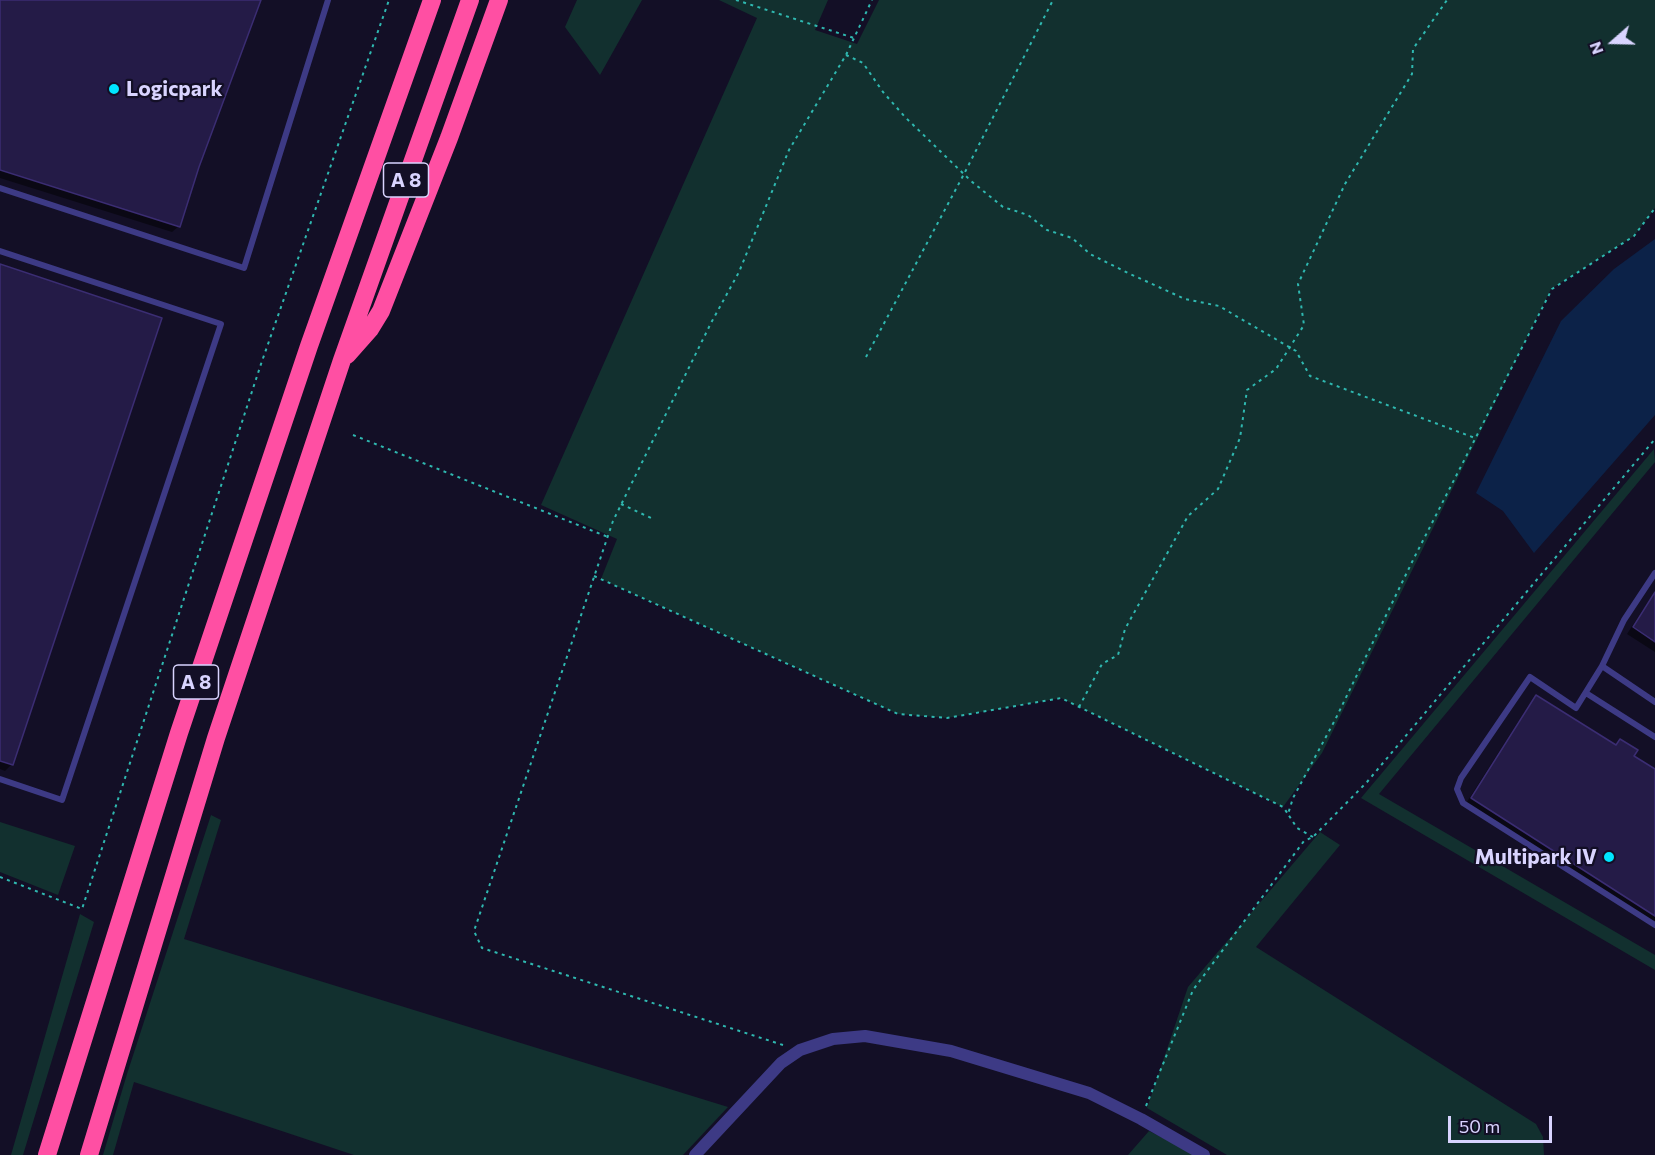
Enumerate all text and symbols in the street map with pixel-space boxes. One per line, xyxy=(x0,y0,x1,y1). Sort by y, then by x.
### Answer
north arrow xyxy=(1583,12,1643,72)
text: N xyxy=(1585,39,1607,57)
place label: Logicpark xyxy=(126,76,223,102)
marker: Logicpark xyxy=(107,82,121,96)
road number: A 8 xyxy=(384,163,428,197)
road number: A 8 xyxy=(174,665,218,699)
place label: Multipark IV xyxy=(1475,844,1597,870)
marker: Multipark IV xyxy=(1602,850,1616,864)
scale bar xyxy=(1451,1104,1554,1142)
text: 50 m xyxy=(1459,1115,1500,1137)

